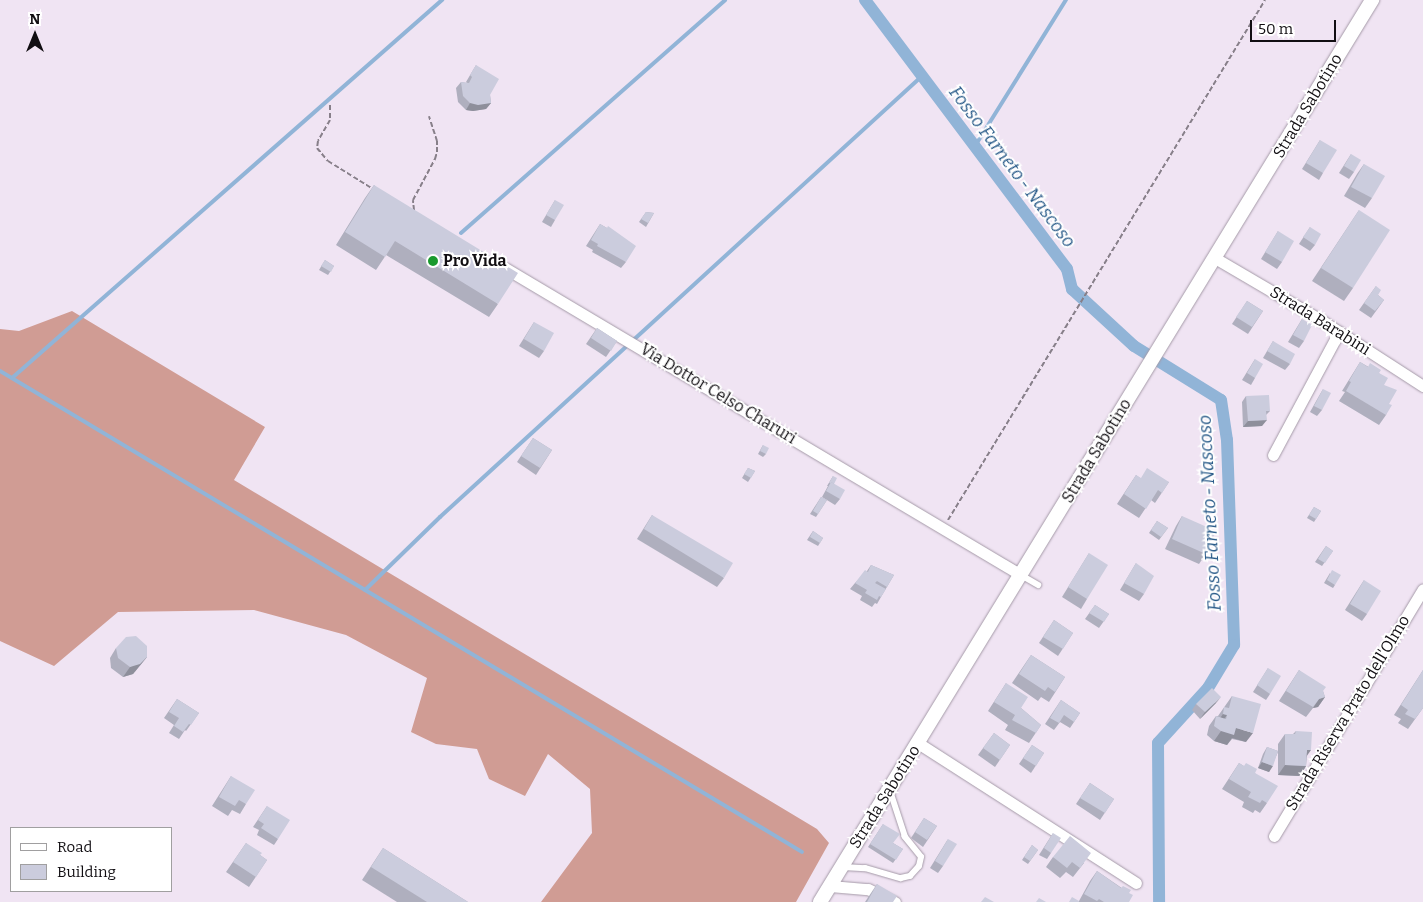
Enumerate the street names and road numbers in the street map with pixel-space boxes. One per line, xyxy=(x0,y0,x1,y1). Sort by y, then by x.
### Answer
street label: Strada Sabotino xyxy=(1269,50,1347,162)
street label: Strada Barabini xyxy=(1266,282,1374,360)
street label: Via Dottor Celso Charuri xyxy=(636,340,800,448)
street label: Strada Sabotino xyxy=(1058,395,1136,507)
street label: Strada Riserva Prato dell'Olmo xyxy=(1282,612,1414,814)
street label: Strada Sabotino xyxy=(846,742,924,852)

